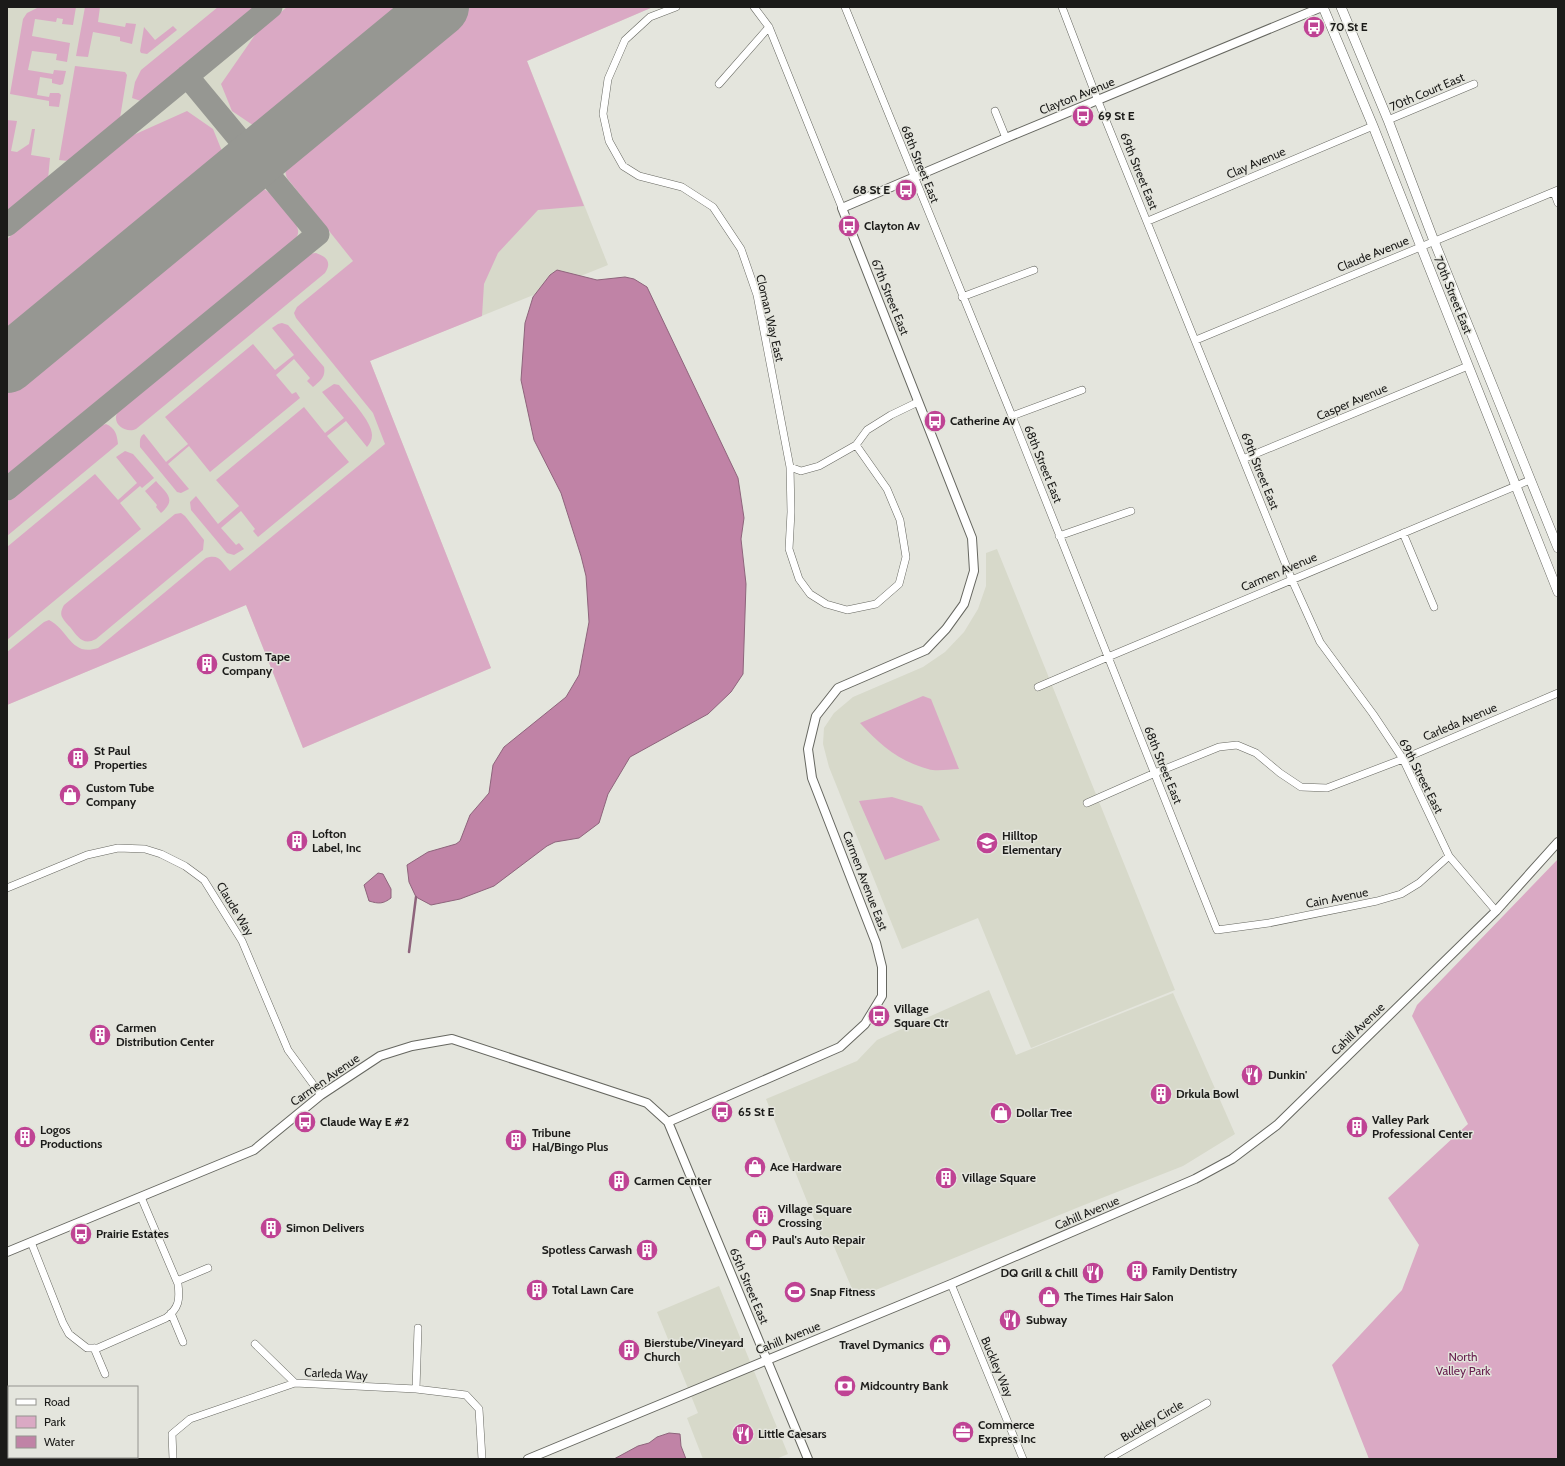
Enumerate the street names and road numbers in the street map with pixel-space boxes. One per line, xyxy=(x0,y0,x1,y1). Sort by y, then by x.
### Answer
street label: 70th Court East xyxy=(1387,69,1466,114)
street label: Clayton Avenue xyxy=(1037,74,1117,117)
street label: 68th Street East xyxy=(898,123,943,205)
street label: 69th Street East xyxy=(1117,130,1162,212)
street label: Clay Avenue xyxy=(1224,143,1288,182)
street label: Claude Avenue xyxy=(1335,232,1411,275)
street label: 70th Street East xyxy=(1431,254,1476,336)
street label: 67th Street East xyxy=(868,256,913,337)
street label: Cloman Way East xyxy=(753,273,788,363)
street label: Casper Avenue xyxy=(1314,380,1389,423)
street label: 68th Street East xyxy=(1021,423,1066,505)
street label: 69th Street East xyxy=(1238,430,1283,512)
street label: Carmen Avenue xyxy=(1239,549,1319,594)
street label: Carleda Avenue xyxy=(1420,699,1499,744)
street label: 68th Street East xyxy=(1141,724,1186,806)
street label: 69th Street East xyxy=(1396,736,1447,816)
street label: Carmen Avenue East xyxy=(840,829,891,933)
street label: Claude Way xyxy=(213,879,257,938)
street label: Cain Avenue xyxy=(1304,884,1369,911)
street label: Cahill Avenue xyxy=(1328,999,1388,1058)
street label: Carmen Avenue xyxy=(287,1050,362,1109)
street label: Cahill Avenue xyxy=(1052,1192,1121,1233)
street label: 65th Street East xyxy=(727,1245,772,1326)
street label: Cahill Avenue xyxy=(753,1318,822,1357)
street label: Buckley Way xyxy=(978,1334,1017,1399)
street label: Carleda Way xyxy=(304,1364,368,1383)
street label: Buckley Circle xyxy=(1118,1397,1186,1445)

